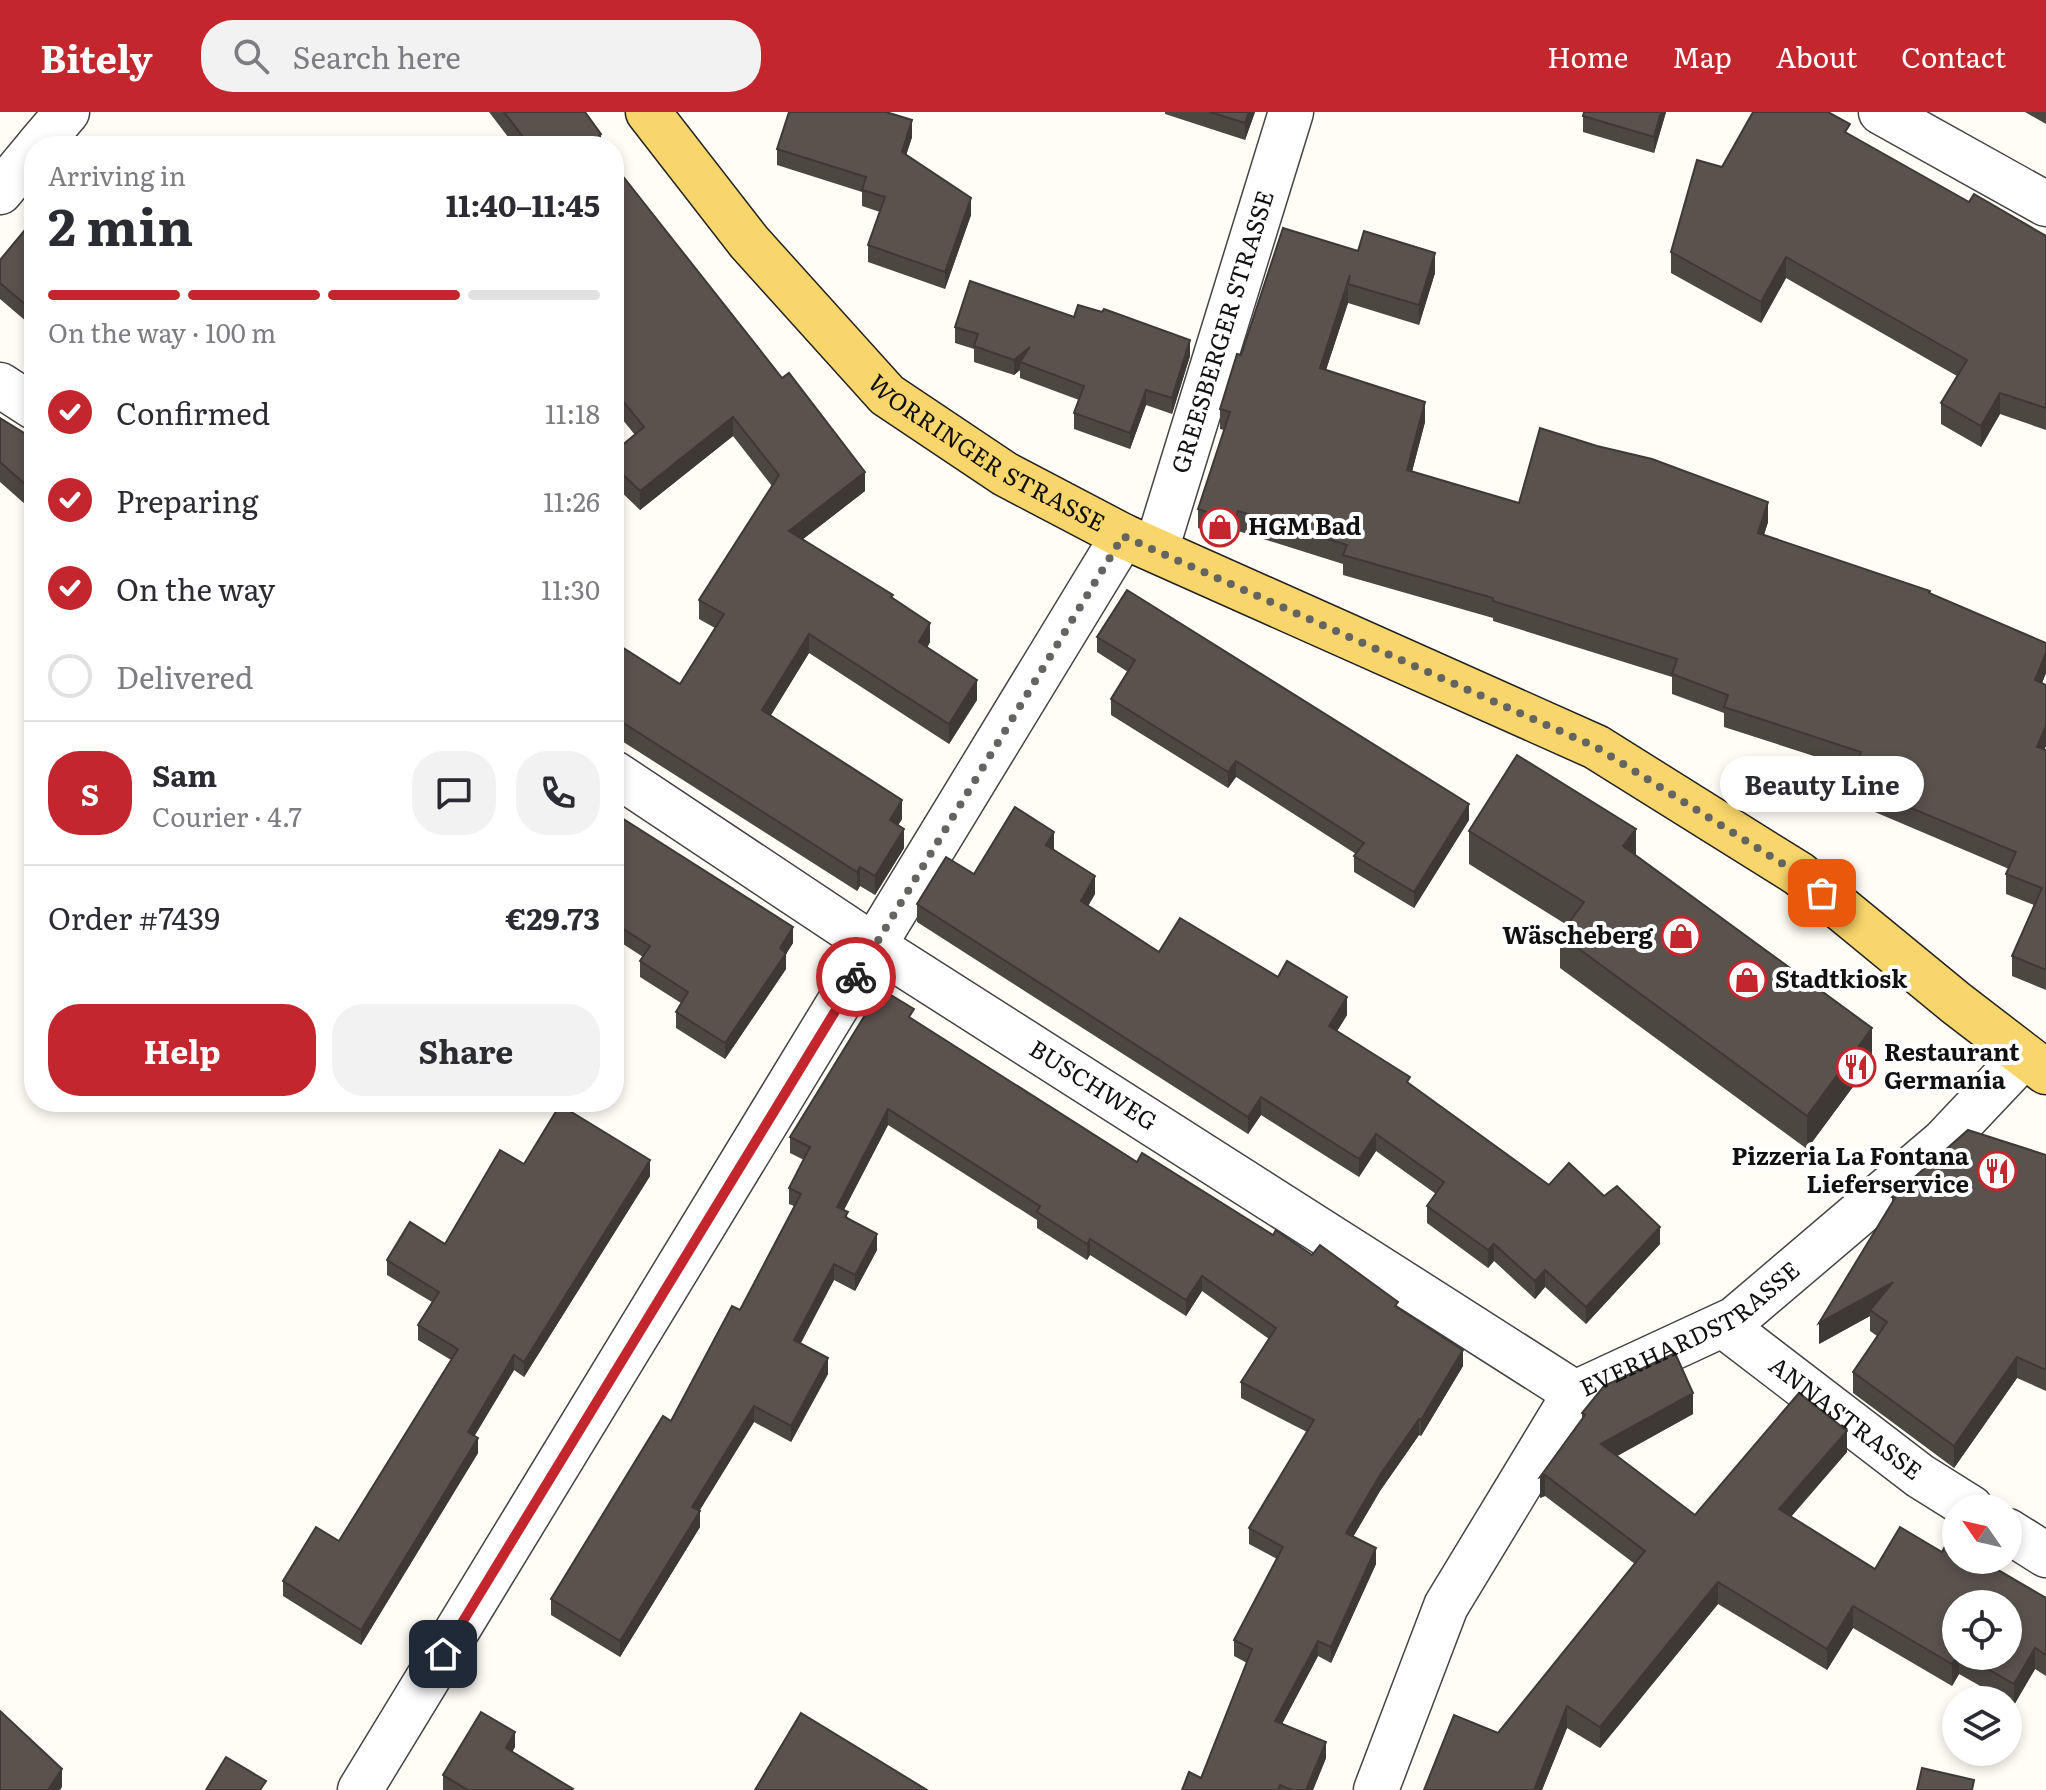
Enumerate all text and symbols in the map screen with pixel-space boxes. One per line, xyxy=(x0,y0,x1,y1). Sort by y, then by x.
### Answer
search box xyxy=(201,20,761,92)
text: Bitely xyxy=(40,28,153,85)
icon: search xyxy=(229,34,273,78)
text: Search here xyxy=(293,34,461,78)
text: Home xyxy=(1547,35,1628,77)
text: Map xyxy=(1672,35,1732,77)
text: About xyxy=(1776,35,1857,77)
text: Contact xyxy=(1901,35,2006,77)
text: Arriving in xyxy=(48,155,186,194)
text: 11:40–11:45 xyxy=(446,182,600,226)
text: 2 min xyxy=(48,185,193,262)
street label: GREESBERGER STRASSE xyxy=(1161,186,1281,477)
text: On the way · 100 m xyxy=(48,312,276,351)
street label: WORRINGER STRASSE xyxy=(861,365,1112,539)
icon: check xyxy=(48,390,92,434)
text: Confirmed xyxy=(116,390,270,434)
text: 11:18 xyxy=(545,393,600,432)
icon: check xyxy=(48,478,92,522)
text: Preparing xyxy=(116,478,258,522)
text: 11:26 xyxy=(543,481,600,520)
shop icon: HGM Bad xyxy=(1199,506,1241,548)
place label: HGM Bad xyxy=(1248,507,1361,542)
icon: check xyxy=(48,566,92,610)
text: On the way xyxy=(116,566,275,610)
text: 11:30 xyxy=(541,569,600,608)
text: Delivered xyxy=(116,654,253,698)
button: chat xyxy=(412,751,496,835)
button: phone xyxy=(516,751,600,835)
text: Sam xyxy=(152,752,217,796)
callout: Beauty Line xyxy=(1720,757,1924,813)
text: Beauty Line xyxy=(1744,764,1900,803)
text: S xyxy=(81,771,99,815)
text: Courier · 4.7 xyxy=(152,796,302,835)
pin xyxy=(1788,859,1856,927)
icon: bag xyxy=(1800,871,1844,915)
text: Order #7439 xyxy=(48,895,220,939)
text: €29.73 xyxy=(506,895,600,939)
shop icon: Wäscheberg xyxy=(1660,915,1702,957)
place label: Wäscheberg xyxy=(1502,916,1653,951)
courier xyxy=(816,937,896,1017)
icon: bike xyxy=(834,955,878,999)
shop icon: Stadtkiosk xyxy=(1726,959,1768,1001)
place label: Stadtkiosk xyxy=(1775,960,1908,995)
button: Help xyxy=(48,1004,316,1096)
button: Share xyxy=(332,1004,600,1096)
street label: BUSCHWEG xyxy=(1024,1030,1165,1137)
place label: Restaurant Germania xyxy=(1884,1033,2020,1096)
restaurant icon: Restaurant Germania xyxy=(1835,1046,1877,1088)
place label: Pizzeria La Fontana Lieferservice xyxy=(1732,1137,1969,1200)
restaurant icon: Pizzeria La Fontana Lieferservice xyxy=(1976,1150,2018,1192)
street label: EVERHARDSTRASSE xyxy=(1573,1251,1806,1404)
street label: ANNASTRASSE xyxy=(1763,1347,1931,1487)
north arrow xyxy=(1942,1494,2022,1574)
map controls xyxy=(1942,1494,2022,1766)
button: locate xyxy=(1942,1590,2022,1670)
pin xyxy=(409,1620,477,1688)
icon: home xyxy=(421,1632,465,1676)
button: layers xyxy=(1942,1686,2022,1766)

